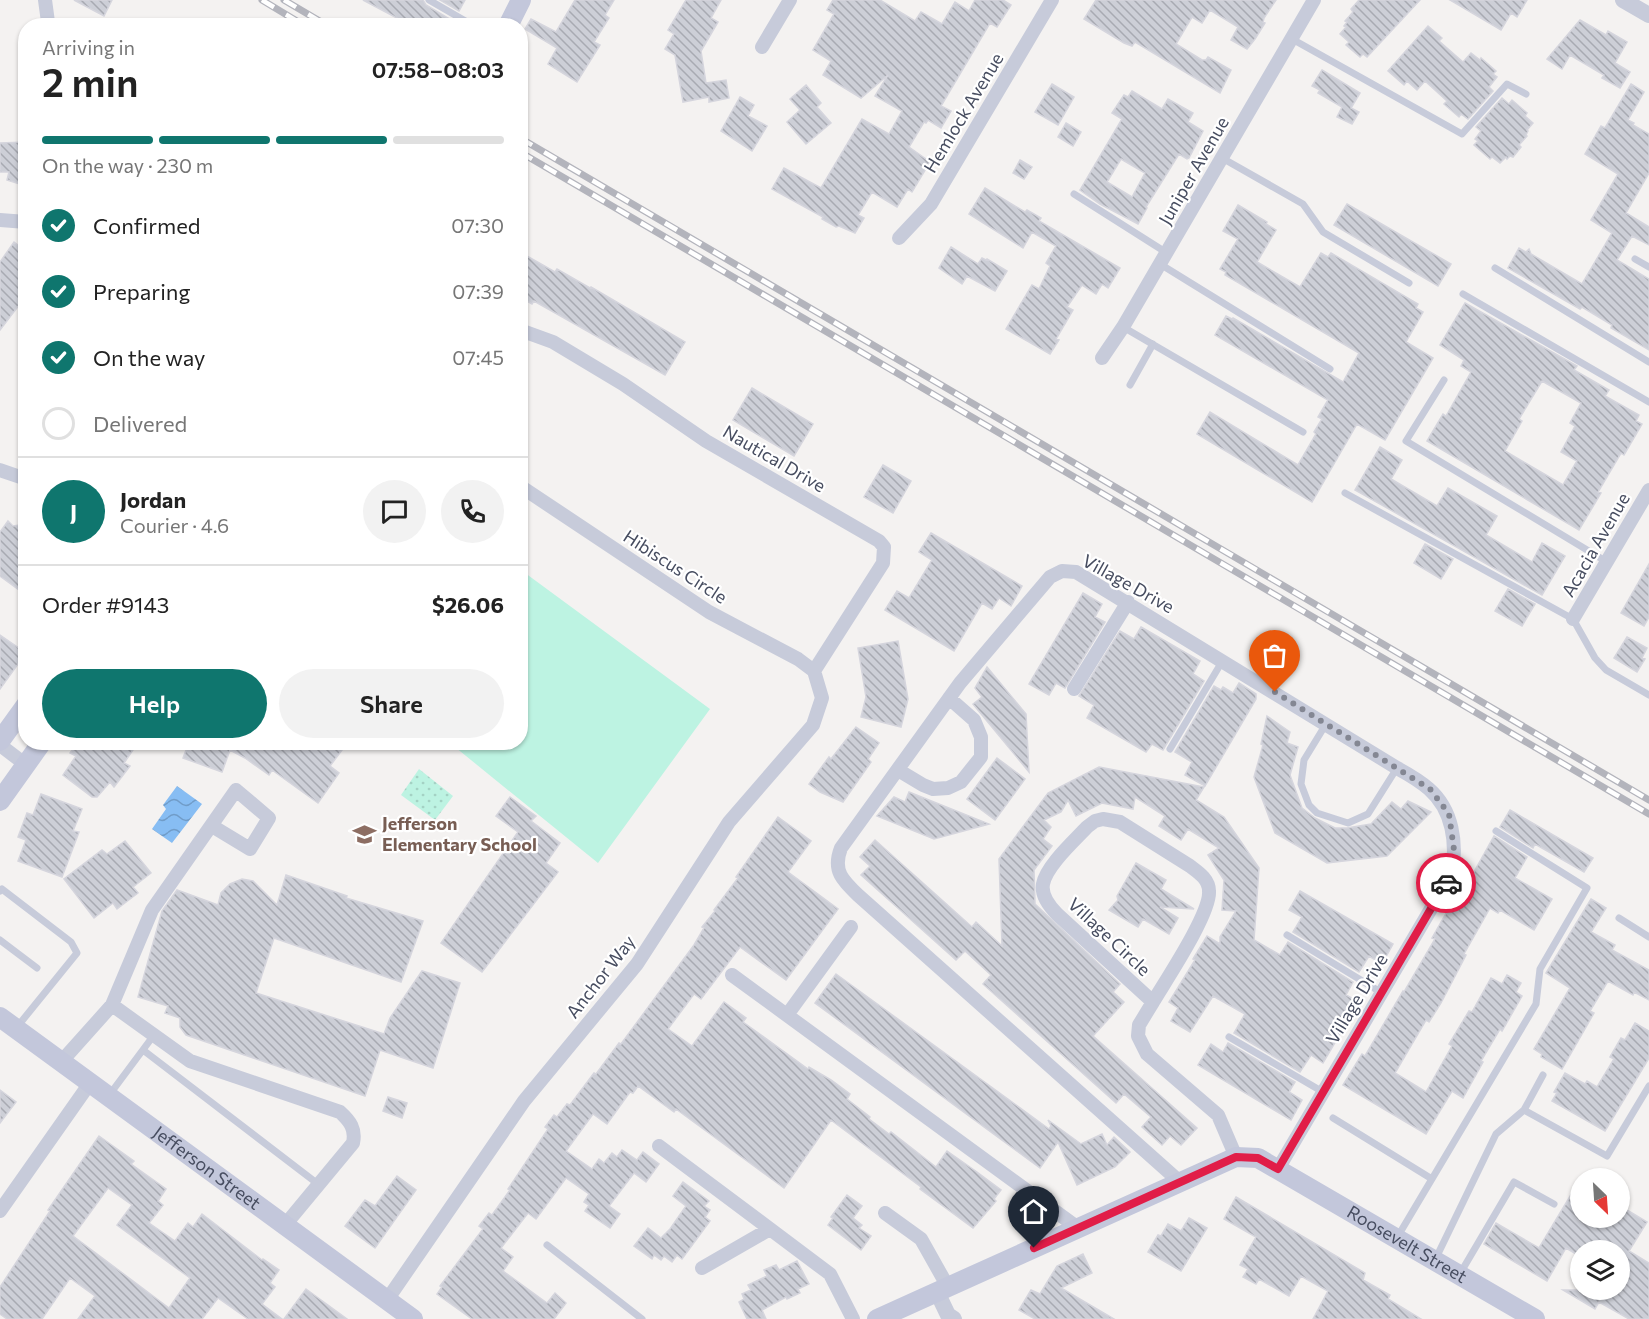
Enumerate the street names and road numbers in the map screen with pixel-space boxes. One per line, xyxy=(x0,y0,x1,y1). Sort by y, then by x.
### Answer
street label: Hemlock Avenue xyxy=(919,48,1008,176)
street label: Juniper Avenue xyxy=(1153,113,1233,228)
street label: Nautical Drive xyxy=(719,420,830,496)
street label: Acacia Avenue xyxy=(1556,488,1634,601)
street label: Hibiscus Circle xyxy=(620,525,731,608)
street label: Village Drive xyxy=(1079,549,1178,617)
street label: Village Circle xyxy=(1064,892,1156,980)
street label: Anchor Way xyxy=(561,930,639,1022)
street label: Village Drive xyxy=(1321,949,1392,1048)
street label: Jefferson Street xyxy=(149,1121,265,1214)
street label: Roosevelt Street xyxy=(1343,1200,1471,1287)

